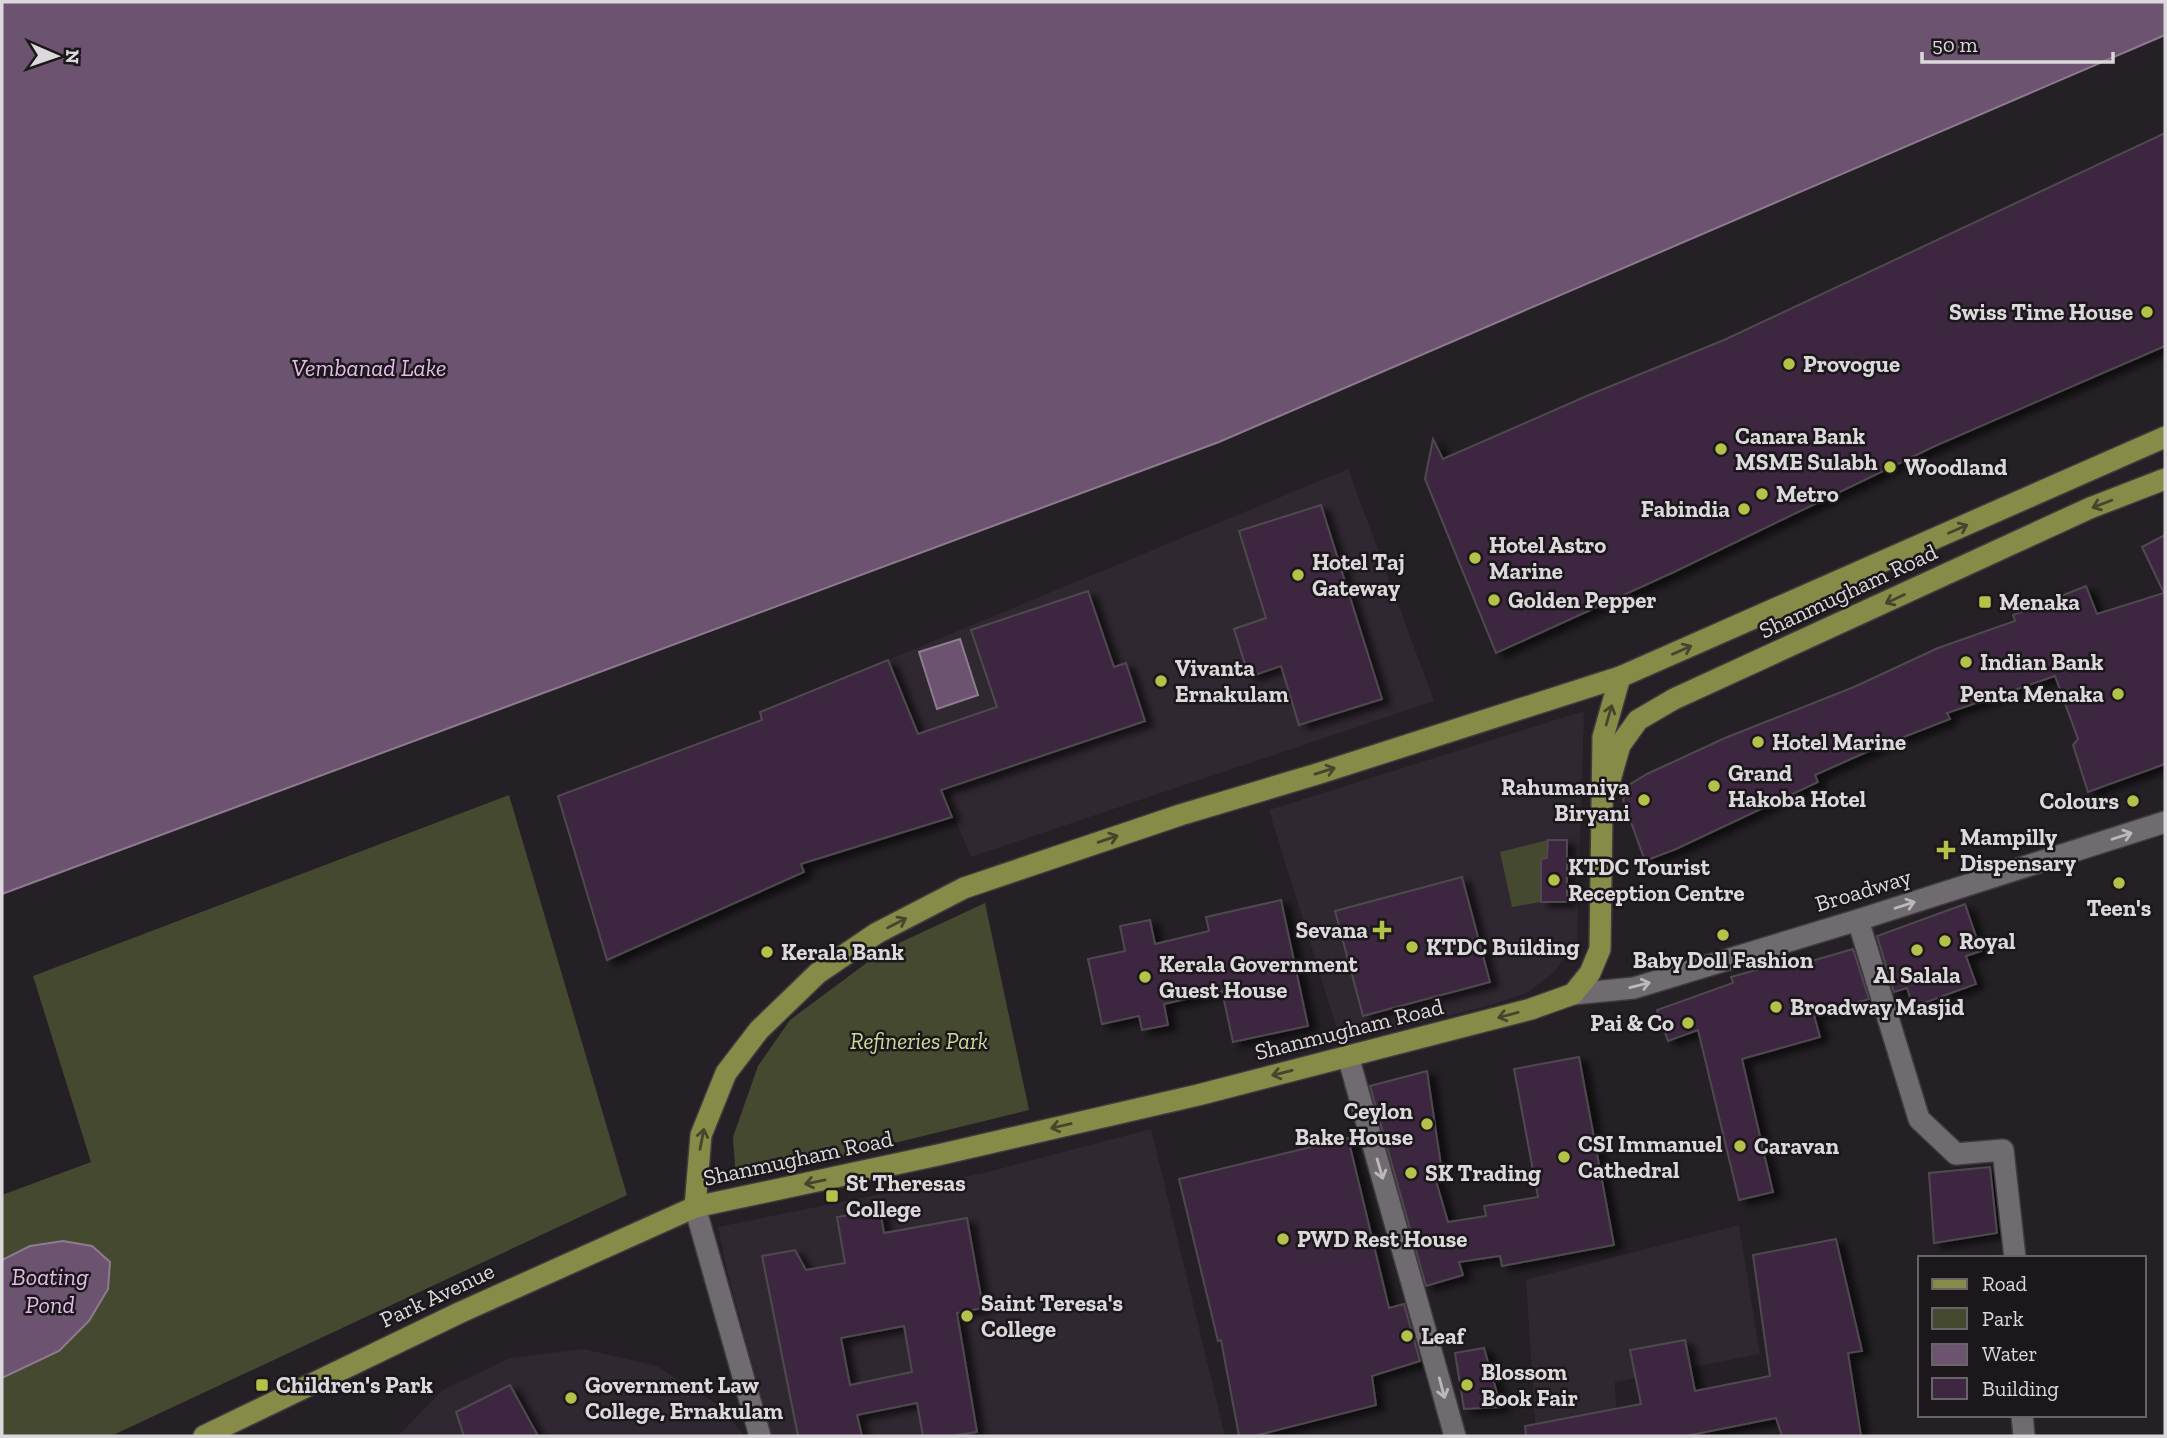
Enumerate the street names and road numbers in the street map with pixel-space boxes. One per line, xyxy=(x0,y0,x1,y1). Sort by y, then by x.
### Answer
street label: Shanmugham Road xyxy=(1754,537,1942,645)
street label: Broadway xyxy=(1812,862,1915,918)
street label: Shanmugham Road xyxy=(1252,992,1447,1066)
street label: Shanmugham Road xyxy=(701,1124,896,1192)
street label: Park Avenue xyxy=(375,1256,499,1334)

